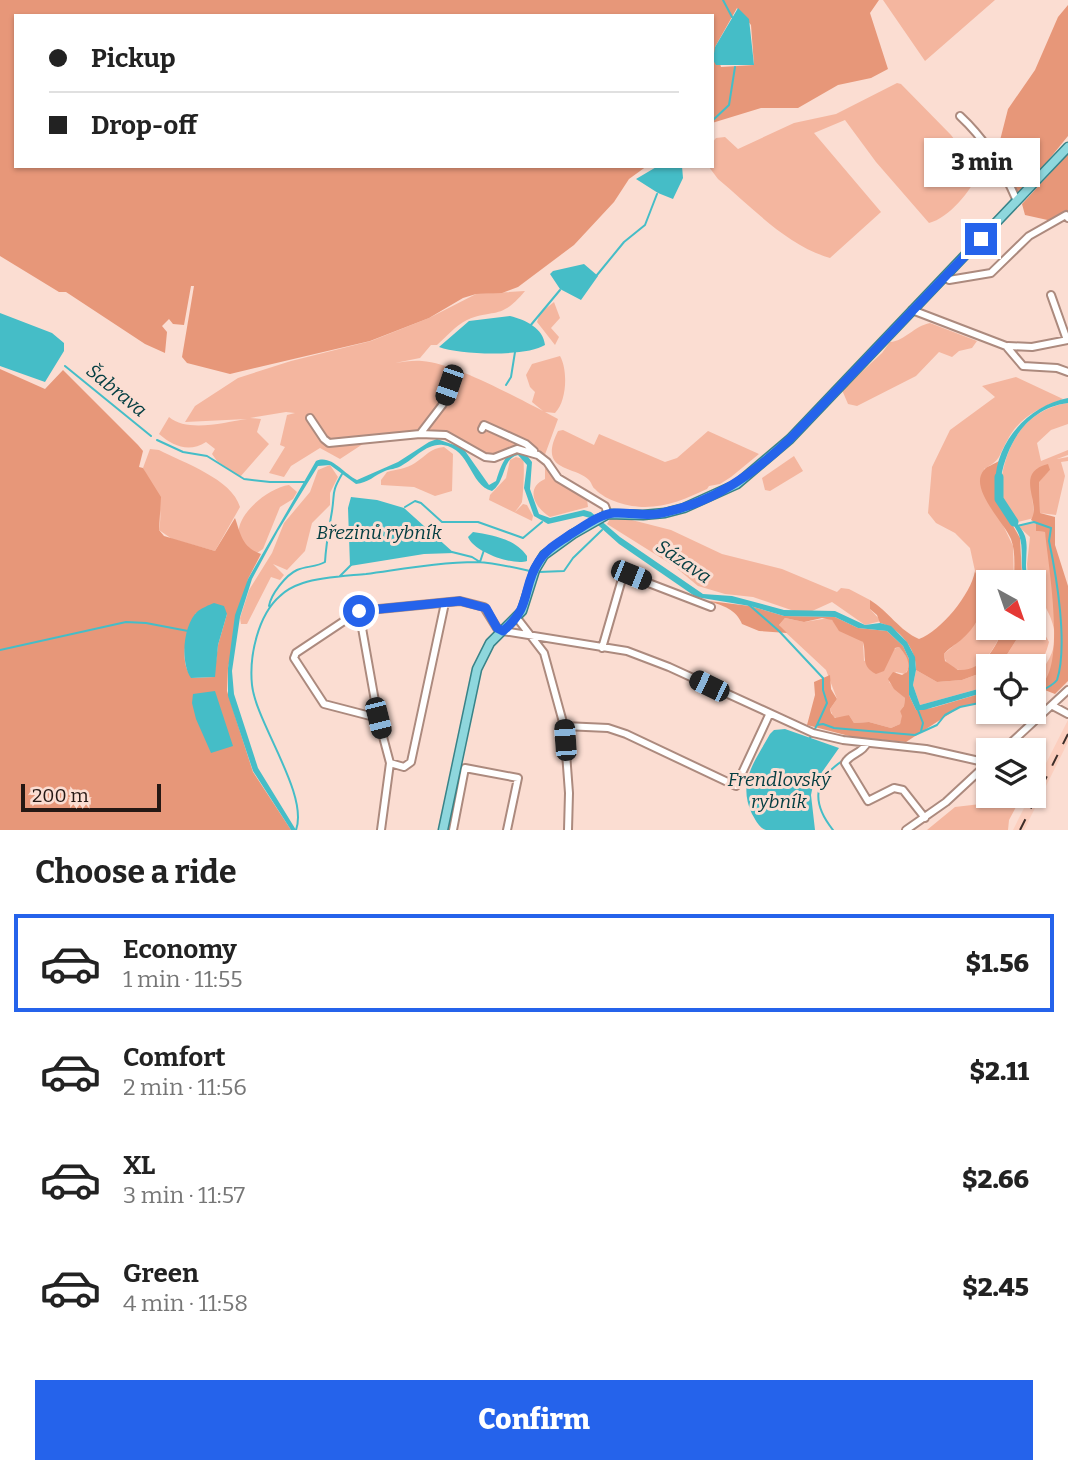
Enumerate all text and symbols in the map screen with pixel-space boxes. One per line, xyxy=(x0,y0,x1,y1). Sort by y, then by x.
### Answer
text: Pickup xyxy=(91,43,176,74)
text: Drop-off xyxy=(91,110,197,141)
callout: 3 min xyxy=(923,138,1039,187)
text: 3 min xyxy=(951,148,1013,176)
route end xyxy=(965,223,997,255)
water label: Šabrava xyxy=(82,359,152,422)
car xyxy=(433,362,466,408)
water label: Březinů rybník xyxy=(316,521,442,544)
water label: Sázava xyxy=(652,535,716,588)
car xyxy=(608,557,655,593)
north arrow xyxy=(976,570,1046,640)
map controls xyxy=(976,570,1046,808)
route start xyxy=(343,595,375,627)
button: locate xyxy=(976,654,1046,724)
car xyxy=(686,667,733,705)
car xyxy=(363,695,394,741)
car xyxy=(554,718,577,762)
button: layers xyxy=(976,738,1046,808)
water label: Frendlovský rybník xyxy=(727,768,832,813)
scale bar xyxy=(21,781,161,813)
text: 200 m xyxy=(32,784,89,807)
text: Choose a ride xyxy=(35,853,236,891)
icon: car xyxy=(39,932,102,995)
text: Economy xyxy=(123,934,237,965)
text: $1.56 xyxy=(966,948,1029,979)
text: 1 min · 11:55 xyxy=(123,965,242,993)
icon: car xyxy=(39,1040,102,1103)
text: Comfort xyxy=(123,1042,226,1073)
text: $2.11 xyxy=(970,1056,1029,1087)
text: 2 min · 11:56 xyxy=(123,1073,247,1101)
icon: car xyxy=(39,1148,102,1211)
text: XL xyxy=(123,1150,155,1181)
text: $2.66 xyxy=(962,1164,1029,1195)
text: 3 min · 11:57 xyxy=(123,1181,245,1209)
icon: car xyxy=(39,1256,102,1319)
text: Green xyxy=(123,1258,199,1289)
text: $2.45 xyxy=(962,1272,1029,1303)
text: 4 min · 11:58 xyxy=(123,1289,248,1317)
button: Confirm xyxy=(35,1380,1033,1460)

